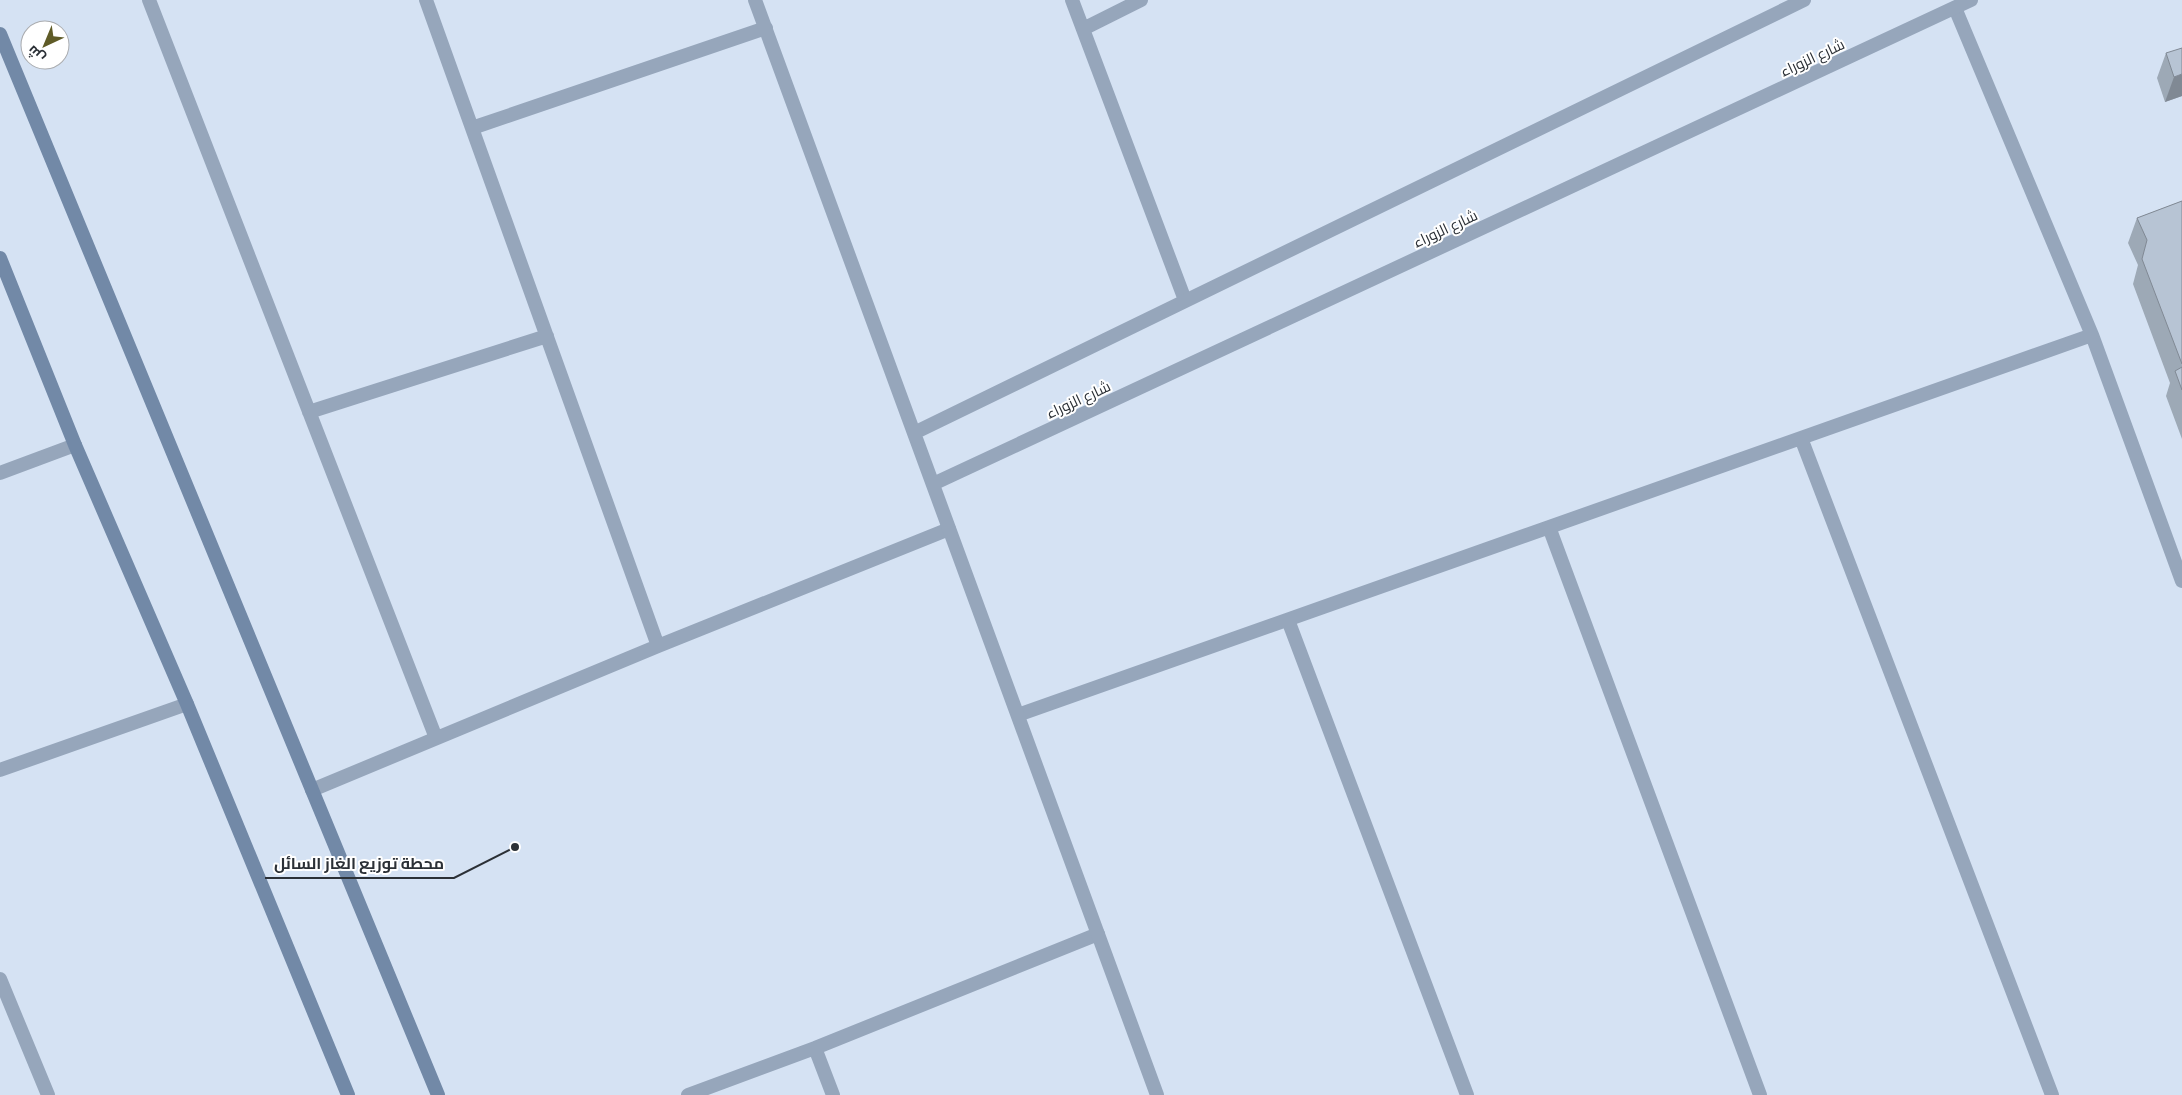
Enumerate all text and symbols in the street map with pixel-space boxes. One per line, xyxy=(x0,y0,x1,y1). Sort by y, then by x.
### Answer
north arrow xyxy=(20,20,70,70)
street label: شارع الزوراء xyxy=(1777,34,1848,82)
text: ش xyxy=(23,42,49,67)
street label: شارع الزوراء xyxy=(1410,205,1481,253)
street label: شارع الزوراء xyxy=(1043,376,1114,424)
callout: محطة توزيع الغاز السائل xyxy=(265,847,454,878)
text: محطة توزيع الغاز السائل xyxy=(274,853,444,874)

